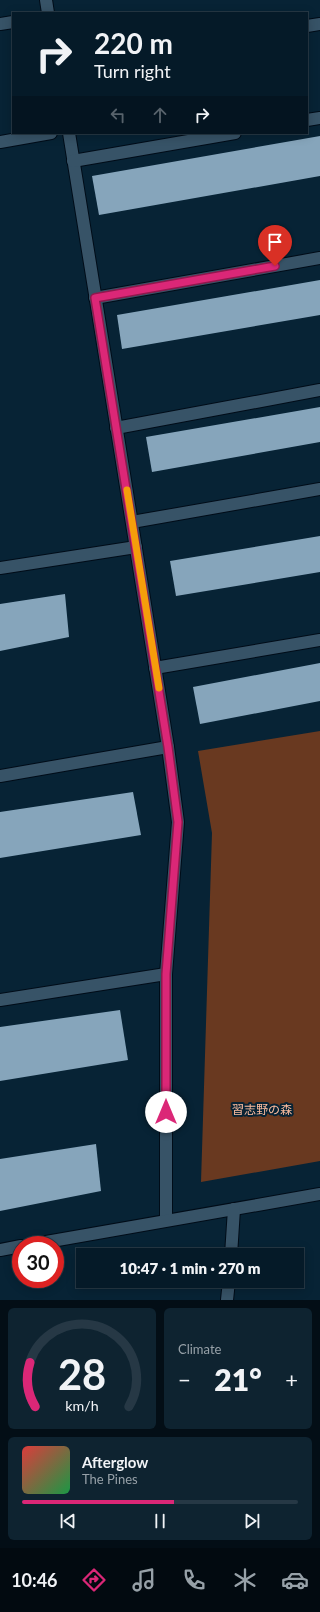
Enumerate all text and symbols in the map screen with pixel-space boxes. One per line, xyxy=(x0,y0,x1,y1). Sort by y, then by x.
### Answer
text: 220 m xyxy=(94,26,173,60)
icon: right xyxy=(28,28,80,80)
text: Turn right xyxy=(94,60,171,82)
icon: left xyxy=(107,104,129,126)
icon: ahead xyxy=(149,104,171,126)
icon: right xyxy=(191,104,213,126)
pin xyxy=(258,225,292,266)
icon: arrive xyxy=(264,231,286,253)
position arrow xyxy=(145,1091,187,1133)
park label: 習志野の森 xyxy=(232,1102,292,1117)
speed limit sign: 30 xyxy=(12,1236,64,1288)
text: 10:47 · 1 min · 270 m xyxy=(119,1259,261,1277)
text: Climate xyxy=(178,1341,221,1357)
text: 28 xyxy=(58,1348,106,1398)
text: 21° xyxy=(214,1361,262,1397)
text: − xyxy=(178,1366,191,1393)
text: + xyxy=(285,1366,298,1393)
text: km/h xyxy=(65,1396,99,1413)
text: Afterglow xyxy=(82,1453,148,1471)
text: The Pines xyxy=(82,1471,138,1487)
icon: previous xyxy=(57,1510,79,1532)
icon: pause xyxy=(149,1510,171,1532)
icon: next xyxy=(241,1510,263,1532)
icon: directions xyxy=(80,1566,108,1594)
icon: music xyxy=(130,1566,158,1594)
icon: phone xyxy=(180,1566,208,1594)
icon: climate xyxy=(231,1566,259,1594)
icon: car xyxy=(281,1566,309,1594)
text: 10:46 xyxy=(11,1569,58,1591)

